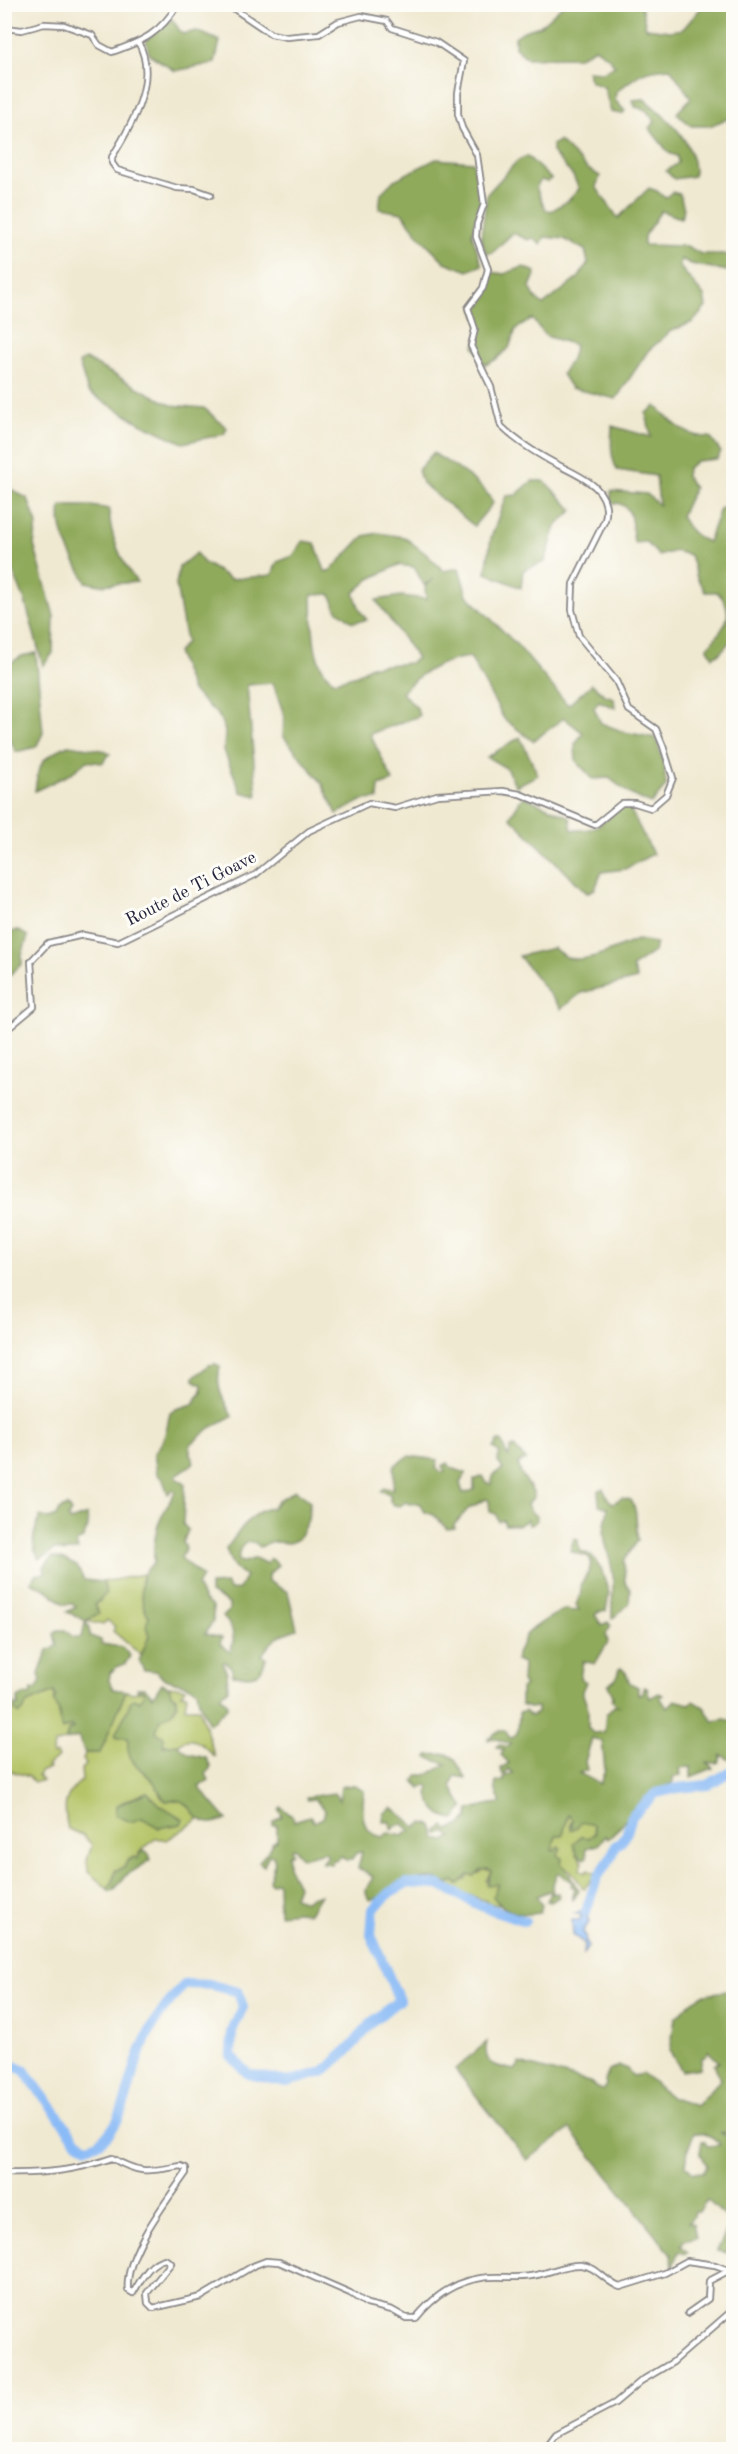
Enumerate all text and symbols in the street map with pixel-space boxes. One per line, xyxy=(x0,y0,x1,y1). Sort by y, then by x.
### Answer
street label: Route de Ti Goave xyxy=(123,848,259,930)

